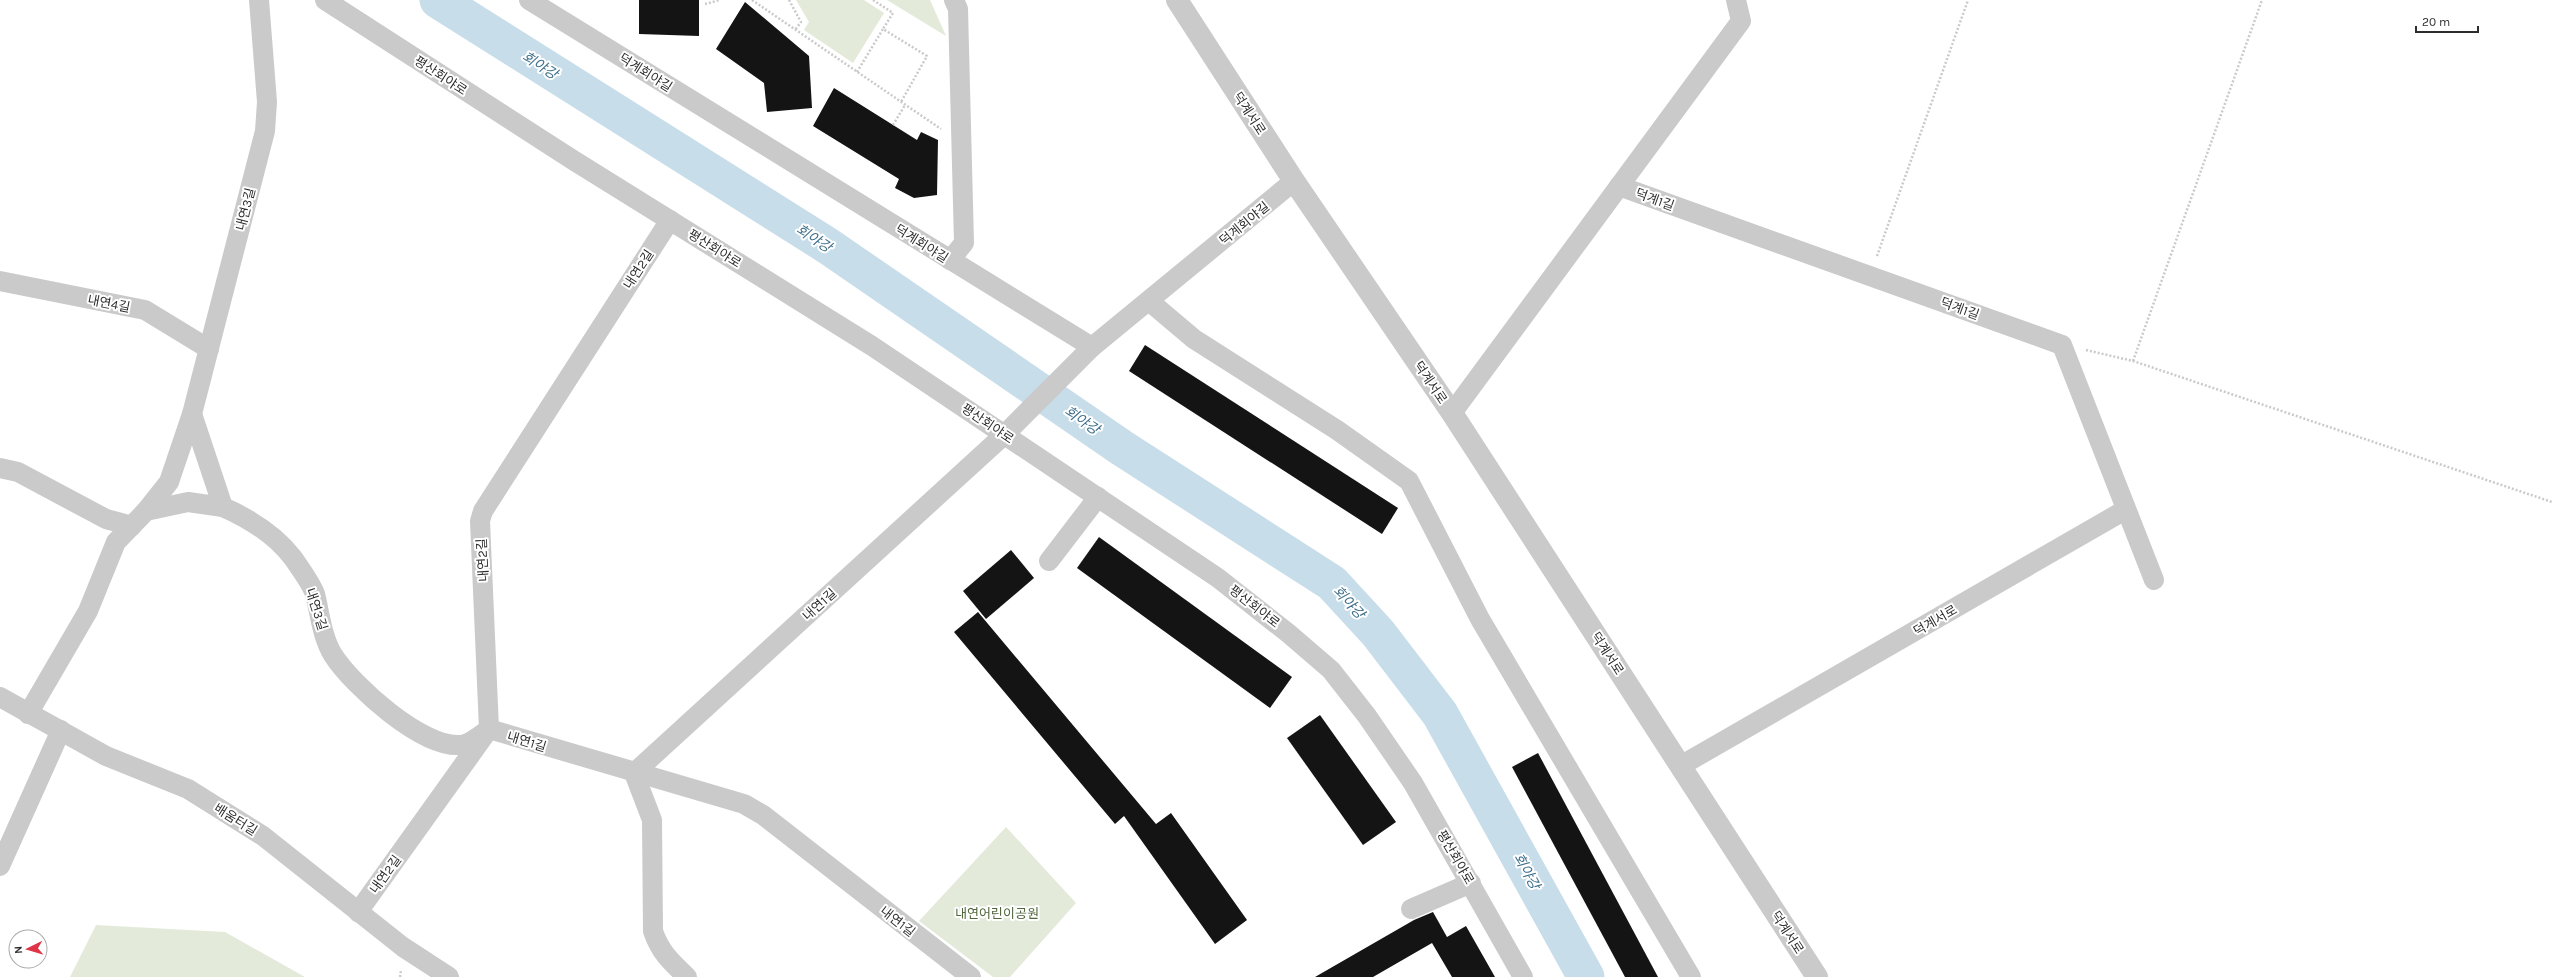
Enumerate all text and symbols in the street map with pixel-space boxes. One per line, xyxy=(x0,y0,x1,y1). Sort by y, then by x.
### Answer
scale bar xyxy=(2416,8,2478,34)
text: 20 m xyxy=(2422,15,2450,29)
water label: 회야강 xyxy=(519,48,562,84)
street label: 덕계회야길 xyxy=(616,50,675,95)
street label: 평산회야로 xyxy=(412,53,470,98)
street label: 덕계서로 xyxy=(1230,89,1269,137)
street label: 내연3길 xyxy=(233,186,258,232)
street label: 덕계1길 xyxy=(1633,186,1676,213)
street label: 덕계회야길 xyxy=(1216,199,1272,248)
water label: 회야강 xyxy=(793,221,836,257)
street label: 덕계회야길 xyxy=(892,221,951,266)
street label: 평산회야로 xyxy=(685,226,744,271)
street label: 내연2길 xyxy=(620,247,657,292)
street label: 내연4길 xyxy=(86,292,132,315)
street label: 덕계1길 xyxy=(1938,295,1981,322)
street label: 덕계서로 xyxy=(1411,358,1450,406)
street label: 평산회야로 xyxy=(959,400,1017,446)
water label: 회야강 xyxy=(1061,403,1104,439)
street label: 내연2길 xyxy=(474,538,491,582)
street label: 평산회야로 xyxy=(1227,582,1283,631)
water label: 회야강 xyxy=(1329,582,1369,624)
street label: 내연1길 xyxy=(799,585,839,623)
street label: 내연3길 xyxy=(303,586,330,632)
street label: 덕계서로 xyxy=(1911,602,1960,639)
street label: 덕계서로 xyxy=(1588,629,1627,677)
street label: 내연1길 xyxy=(505,728,548,755)
street label: 배움터길 xyxy=(211,800,260,838)
street label: 평산회야로 xyxy=(1434,828,1477,887)
water label: 회야강 xyxy=(1510,850,1544,894)
street label: 내연2길 xyxy=(367,852,404,896)
street label: 내연1길 xyxy=(877,903,918,940)
park label: 내연어린이공원 xyxy=(955,906,1039,921)
street label: 덕계서로 xyxy=(1768,908,1807,956)
north arrow xyxy=(8,929,48,969)
text: N xyxy=(12,945,25,954)

